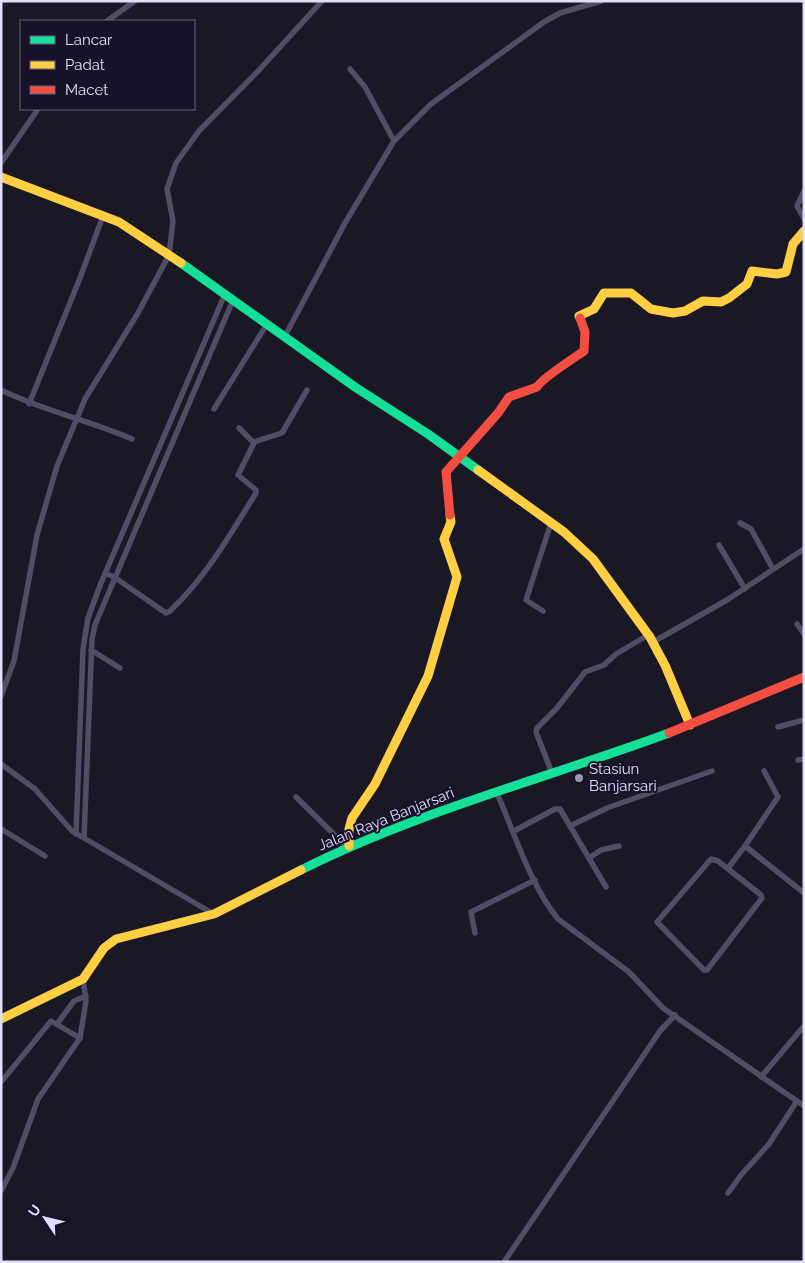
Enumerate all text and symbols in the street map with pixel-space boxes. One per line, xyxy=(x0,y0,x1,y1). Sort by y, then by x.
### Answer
legend xyxy=(20,20,195,110)
text: Lancar xyxy=(65,31,113,49)
text: Padat xyxy=(65,56,105,74)
text: Macet xyxy=(65,81,108,99)
place label: Stasiun Banjarsari xyxy=(589,760,657,795)
marker: Stasiun Banjarsari xyxy=(573,772,585,784)
street label: Jalan Raya Banjarsari xyxy=(315,783,457,855)
north arrow xyxy=(20,1193,70,1243)
text: U xyxy=(25,1202,44,1219)

